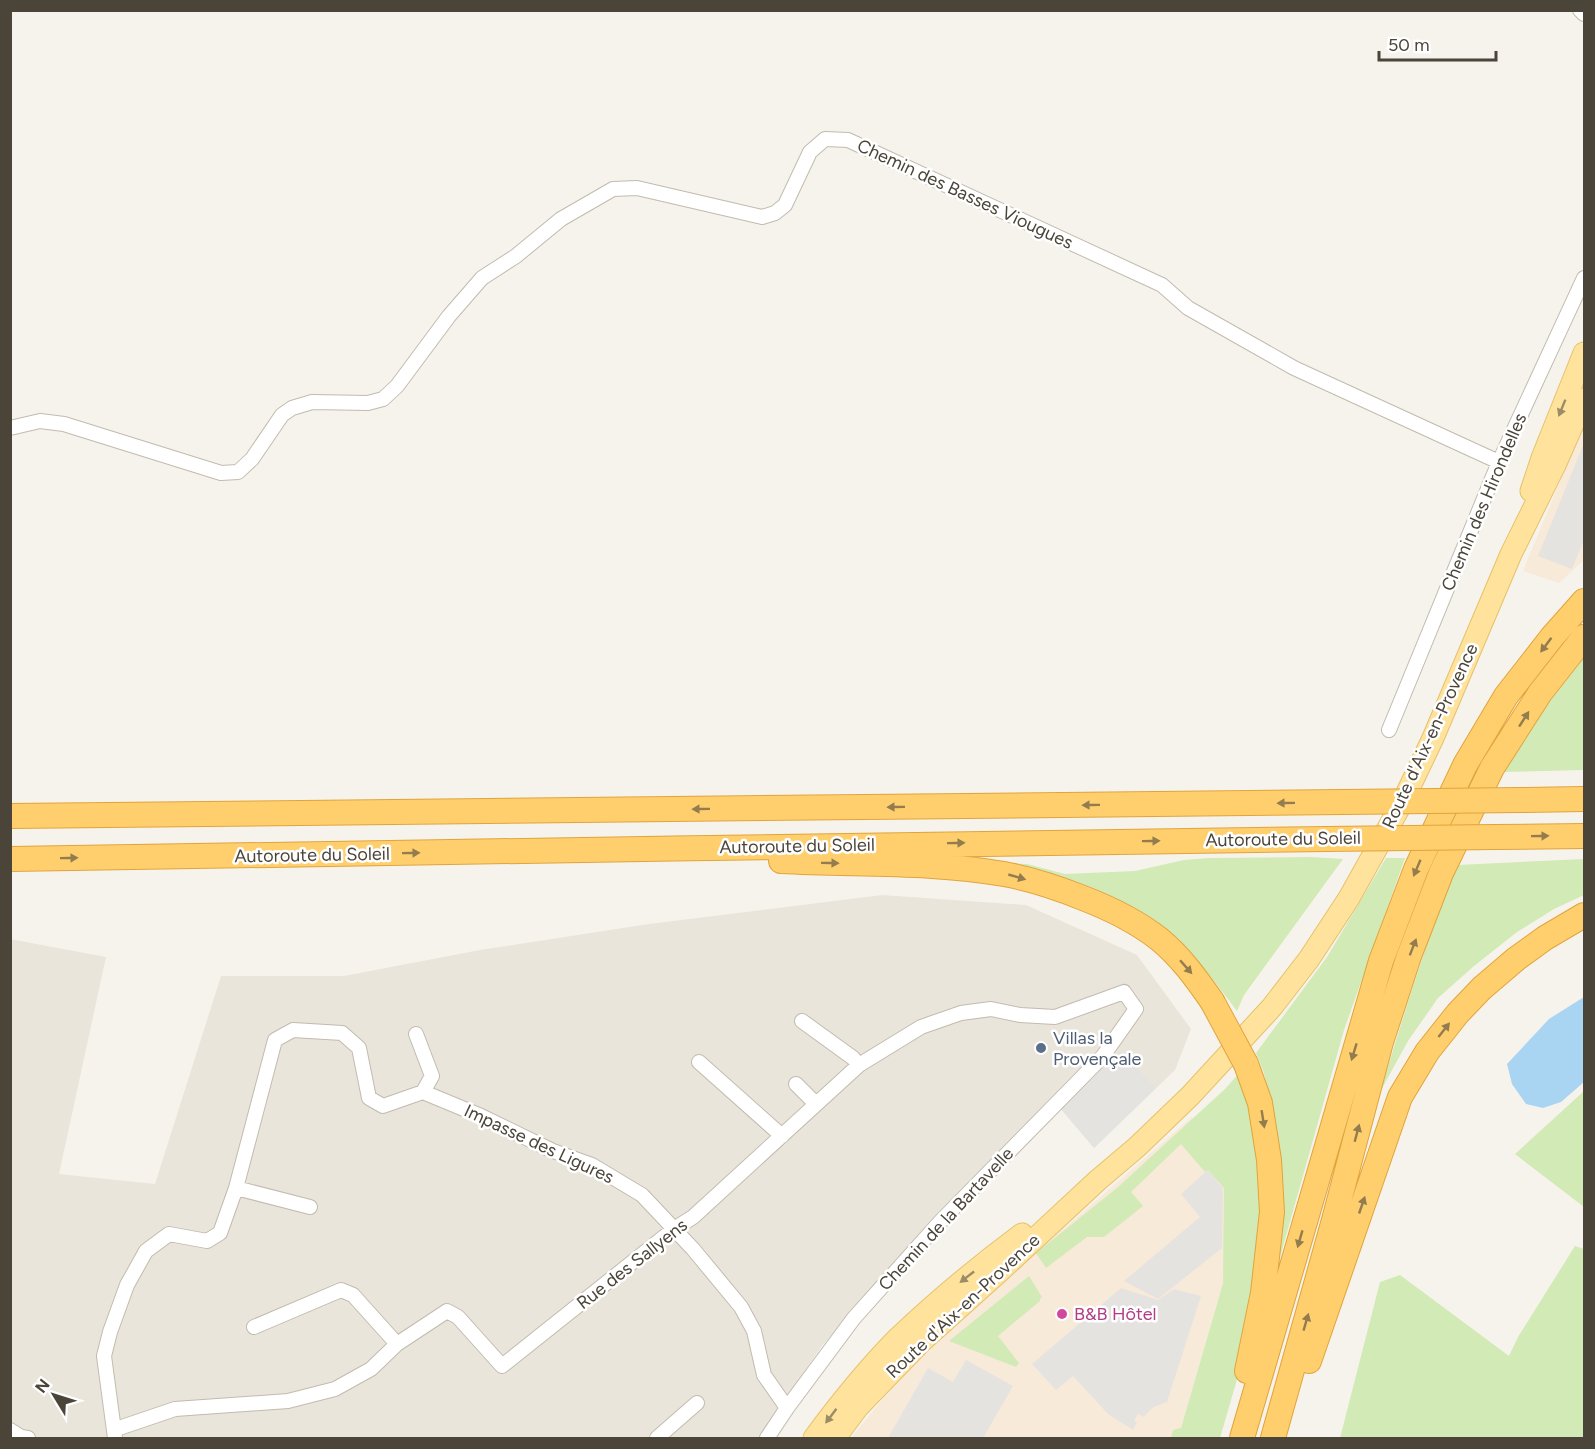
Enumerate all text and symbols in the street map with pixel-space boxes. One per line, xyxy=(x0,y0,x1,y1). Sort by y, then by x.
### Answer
scale bar xyxy=(1379,24,1496,62)
text: 50 m xyxy=(1388,34,1430,56)
street label: Chemin des Basses Viougues xyxy=(854,134,1076,254)
one-way arrow xyxy=(1557,399,1567,417)
street label: Chemin des Hirondelles xyxy=(1437,410,1531,594)
one-way arrow xyxy=(1539,637,1552,653)
street label: Route d'Aix-en-Provence xyxy=(1377,640,1483,832)
one-way arrow xyxy=(1518,711,1529,727)
one-way arrow xyxy=(1277,798,1296,808)
one-way arrow xyxy=(1082,800,1101,810)
one-way arrow xyxy=(887,802,906,811)
one-way arrow xyxy=(692,804,711,813)
street label: Autoroute du Soleil xyxy=(1205,827,1361,851)
one-way arrow xyxy=(1530,831,1549,841)
street label: Autoroute du Soleil xyxy=(719,834,875,858)
one-way arrow xyxy=(1142,836,1161,846)
one-way arrow xyxy=(947,838,966,848)
street label: Autoroute du Soleil xyxy=(234,843,390,867)
one-way arrow xyxy=(401,848,420,858)
one-way arrow xyxy=(59,853,78,863)
one-way arrow xyxy=(821,859,840,868)
one-way arrow xyxy=(1412,859,1422,877)
one-way arrow xyxy=(1008,873,1026,883)
one-way arrow xyxy=(1409,938,1418,956)
one-way arrow xyxy=(1180,959,1193,975)
one-way arrow xyxy=(1438,1023,1450,1038)
place label: Villas la Provençale xyxy=(1053,1027,1142,1070)
marker: Villas la Provençale xyxy=(1034,1041,1048,1055)
one-way arrow xyxy=(1349,1043,1358,1061)
street label: Impasse des Ligures xyxy=(461,1100,617,1188)
one-way arrow xyxy=(1258,1110,1267,1129)
one-way arrow xyxy=(1352,1124,1362,1143)
street label: Chemin de la Bartavelle xyxy=(874,1143,1018,1295)
one-way arrow xyxy=(1358,1196,1367,1214)
street label: Rue des Sallyens xyxy=(572,1214,692,1314)
street label: Route d'Aix-en-Provence xyxy=(882,1229,1044,1383)
one-way arrow xyxy=(1295,1230,1304,1248)
one-way arrow xyxy=(959,1270,975,1283)
place label: B&B Hôtel xyxy=(1074,1303,1157,1325)
marker: B&B Hôtel xyxy=(1055,1307,1069,1321)
one-way arrow xyxy=(1302,1312,1311,1330)
north arrow xyxy=(24,1365,84,1425)
text: N xyxy=(31,1375,54,1397)
one-way arrow xyxy=(825,1408,837,1423)

